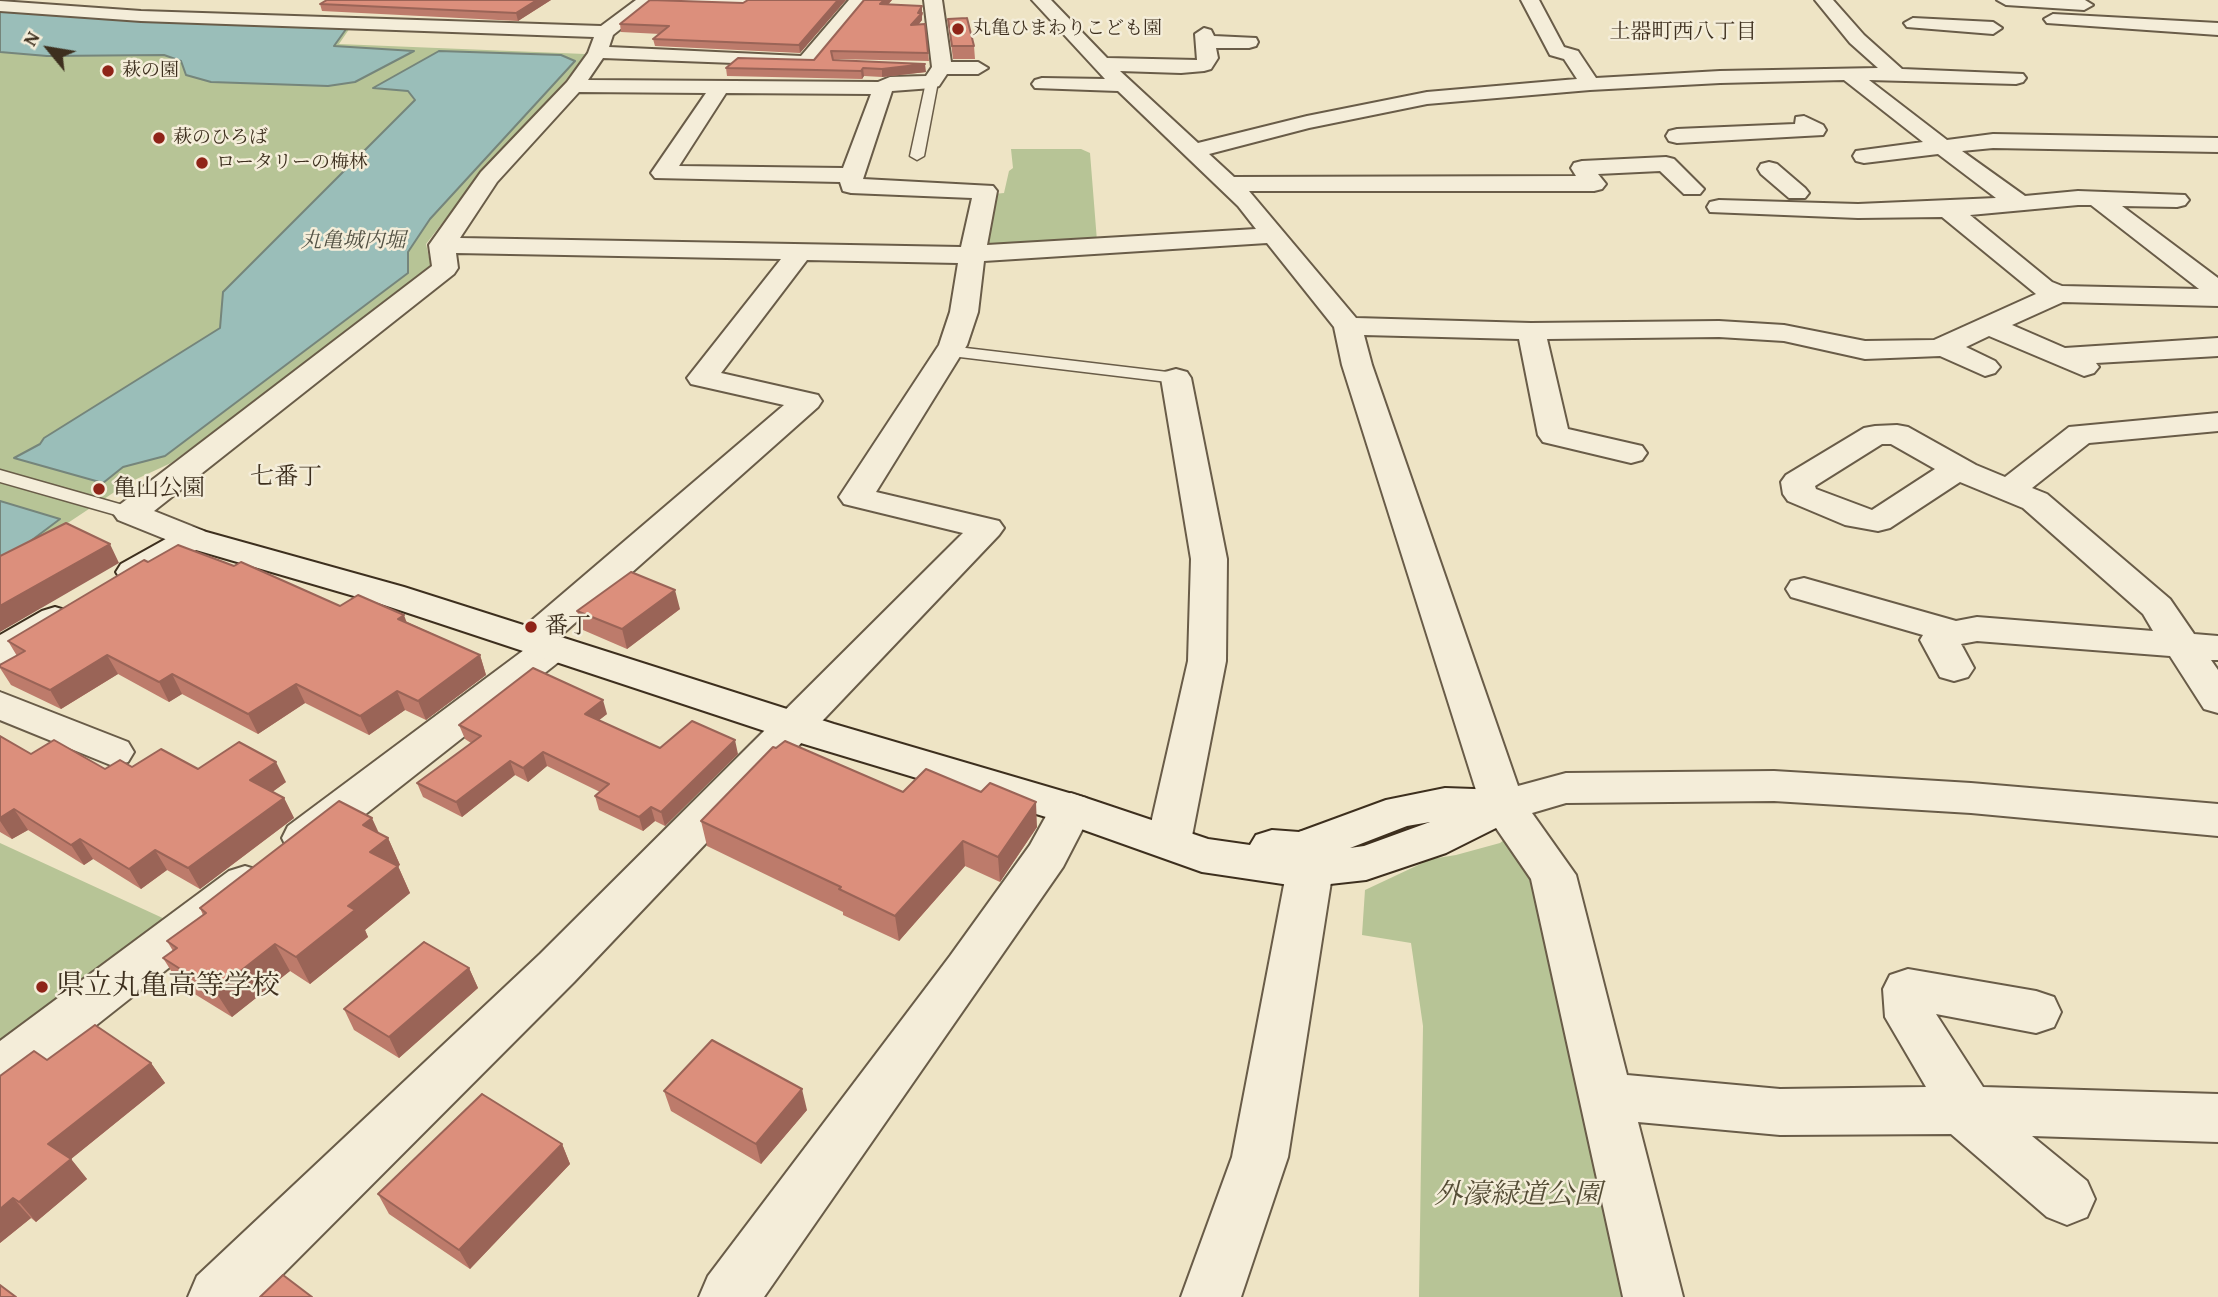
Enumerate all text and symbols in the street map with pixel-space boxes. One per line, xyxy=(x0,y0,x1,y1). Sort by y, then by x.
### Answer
north arrow xyxy=(14,14,84,84)
place label: 丸亀ひまわりこども園 xyxy=(972,18,1162,40)
district label: 土器町西八丁目 xyxy=(1610,20,1756,46)
marker: 丸亀ひまわりこども園 xyxy=(950,21,966,37)
text: N xyxy=(16,26,46,51)
place label: 萩の園 xyxy=(122,60,179,82)
marker: 萩の園 xyxy=(100,63,116,79)
place label: 萩のひろば xyxy=(173,127,268,149)
marker: 萩のひろば xyxy=(151,130,167,146)
place label: ロータリーの梅林 xyxy=(216,152,368,174)
marker: ロータリーの梅林 xyxy=(194,155,210,171)
water label: 丸亀城内堀 xyxy=(301,229,405,255)
district label: 七番丁 xyxy=(250,464,322,492)
place label: 亀山公園 xyxy=(113,475,205,503)
marker: 亀山公園 xyxy=(91,481,107,497)
place label: 番丁 xyxy=(545,613,591,641)
marker: 番丁 xyxy=(523,619,539,635)
place label: 県立丸亀高等学校 xyxy=(56,970,280,1004)
marker: 県立丸亀高等学校 xyxy=(34,979,50,995)
park label: 外濠緑道公園 xyxy=(1434,1179,1602,1213)

